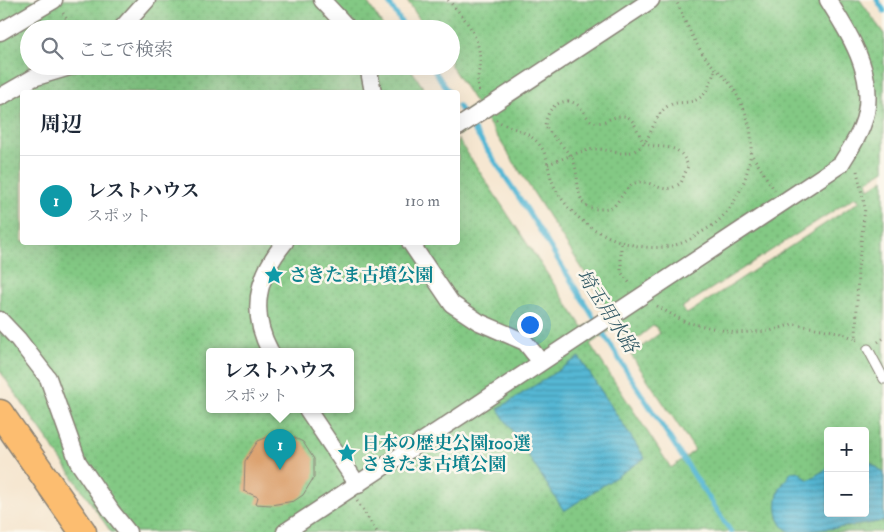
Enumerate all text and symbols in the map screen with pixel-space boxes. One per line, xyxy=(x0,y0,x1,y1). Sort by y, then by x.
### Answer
search box xyxy=(20,20,460,75)
icon: search xyxy=(38,34,66,62)
text: ここで検索 xyxy=(78,38,173,62)
text: 周辺 xyxy=(40,111,82,138)
text: レストハウス xyxy=(87,179,199,203)
text: 1 xyxy=(53,191,59,211)
text: 110 m xyxy=(405,191,440,211)
text: スポット xyxy=(87,206,151,226)
place icon: さきたま古墳公園 xyxy=(263,264,285,286)
place label: さきたま古墳公園 xyxy=(289,264,433,287)
water label: 埼玉用水路 xyxy=(571,265,644,359)
your location xyxy=(517,312,543,338)
popup xyxy=(206,348,354,413)
text: レストハウス xyxy=(224,359,336,383)
text: スポット xyxy=(224,386,288,406)
map controls xyxy=(824,427,869,517)
button: + xyxy=(824,427,869,472)
pin: 1 xyxy=(264,429,296,470)
place label: 日本の歴史公園100選 さきたま古墳公園 xyxy=(362,432,531,476)
place icon: 日本の歴史公園100選 さきたま古墳公園 xyxy=(336,442,358,464)
button: − xyxy=(824,472,869,517)

